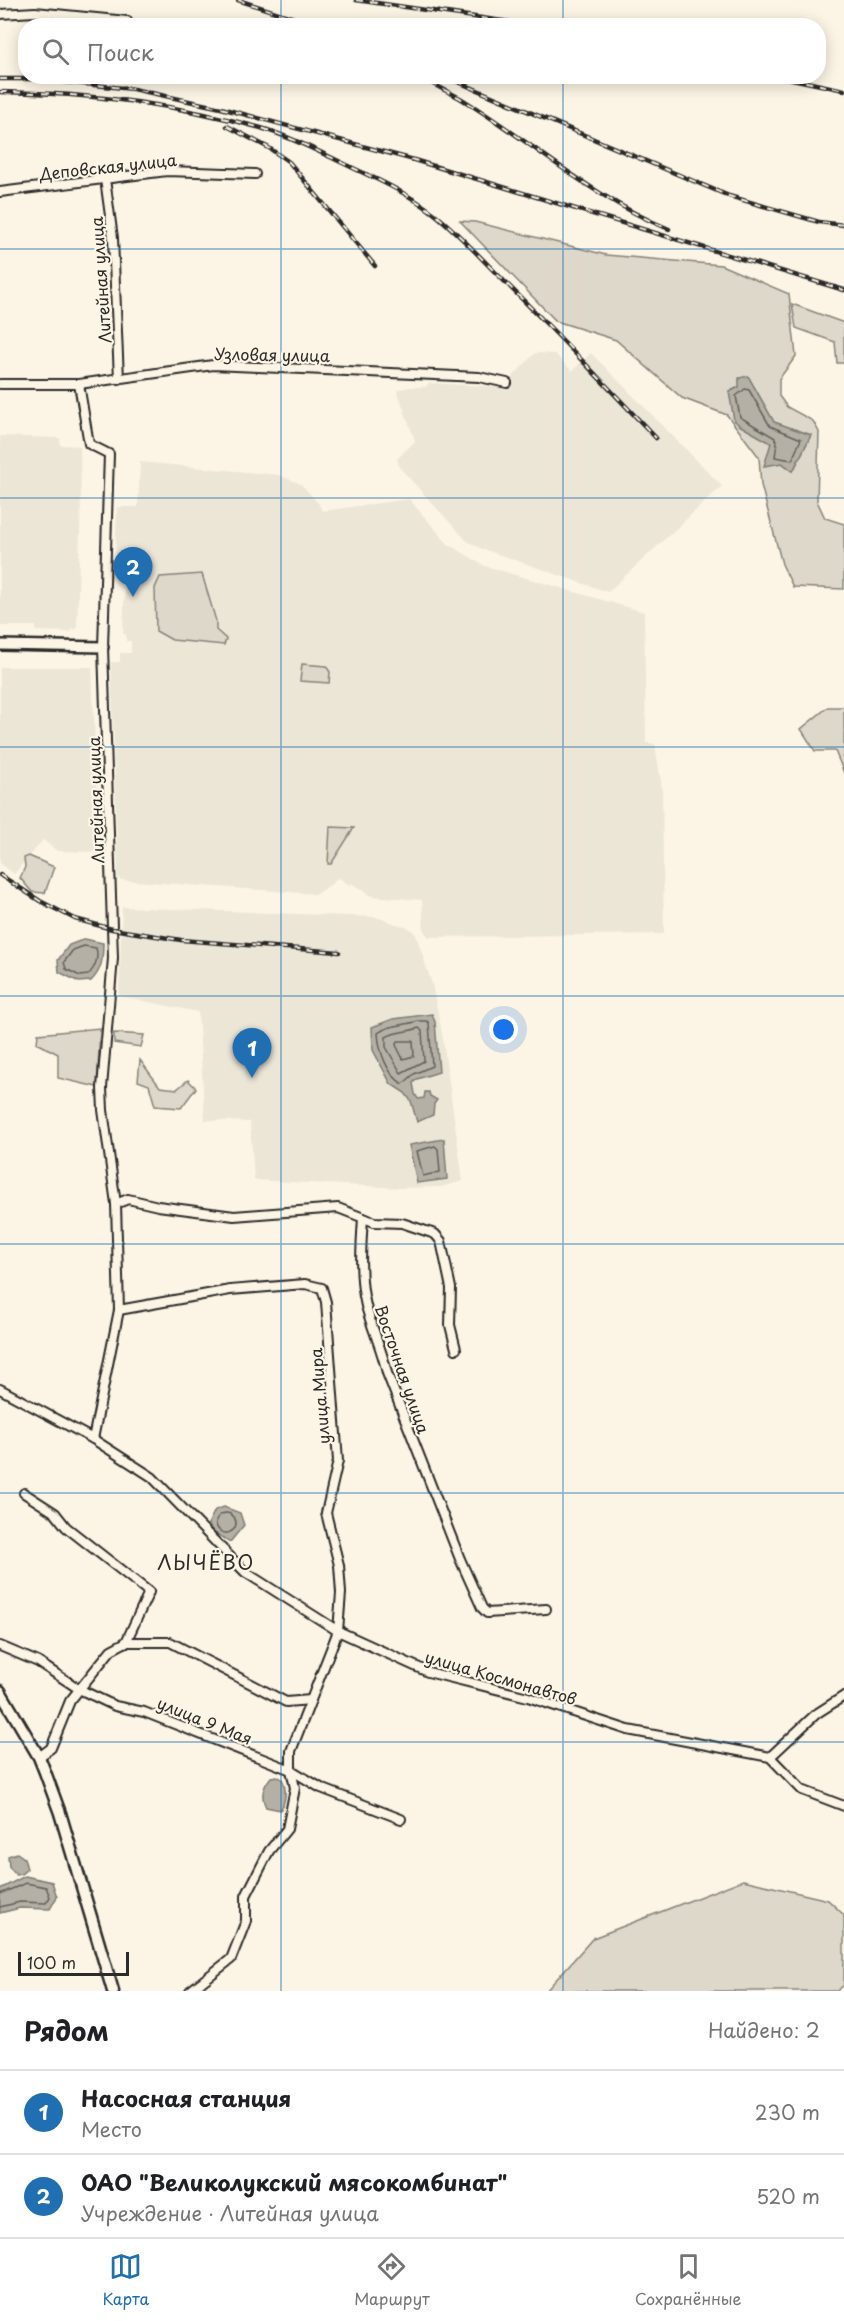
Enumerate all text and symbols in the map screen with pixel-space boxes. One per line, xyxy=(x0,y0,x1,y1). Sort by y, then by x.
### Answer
search box xyxy=(18,18,826,84)
icon: search xyxy=(39,35,72,68)
text: Поиск xyxy=(87,35,154,68)
street label: Деповская улица xyxy=(37,147,178,185)
street label: Литейная улица xyxy=(84,216,116,344)
street label: Узловая улица xyxy=(214,341,330,367)
pin: 2 xyxy=(114,548,152,597)
street label: Литейная улица xyxy=(81,736,109,864)
your location xyxy=(489,1015,518,1044)
pin: 1 xyxy=(232,1028,272,1078)
street label: Восточная улица xyxy=(370,1301,436,1437)
street label: улица Мира xyxy=(303,1347,335,1445)
district label: ЛЫЧЁВО xyxy=(157,1547,255,1577)
street label: улица Космонавтов xyxy=(422,1644,580,1710)
street label: улица 9 Мая xyxy=(154,1690,256,1750)
scale bar xyxy=(18,1949,129,1976)
text: 100 m xyxy=(27,1950,76,1974)
text: Рядом xyxy=(24,2011,109,2050)
text: Найдено: 2 xyxy=(708,2015,820,2045)
text: Насосная станция xyxy=(81,2081,291,2114)
text: 1 xyxy=(39,2097,48,2127)
text: 230 m xyxy=(755,2097,820,2127)
text: Место xyxy=(81,2114,142,2144)
text: ОАО "Великолукский мясокомбинат" xyxy=(81,2165,507,2198)
text: 2 xyxy=(36,2181,51,2211)
text: 520 m xyxy=(756,2181,820,2211)
text: Учреждение · Литейная улица xyxy=(81,2198,379,2228)
tab: Карта xyxy=(102,2250,149,2310)
tab: Маршрут xyxy=(354,2250,430,2310)
tab: Сохранённые xyxy=(635,2250,742,2310)

